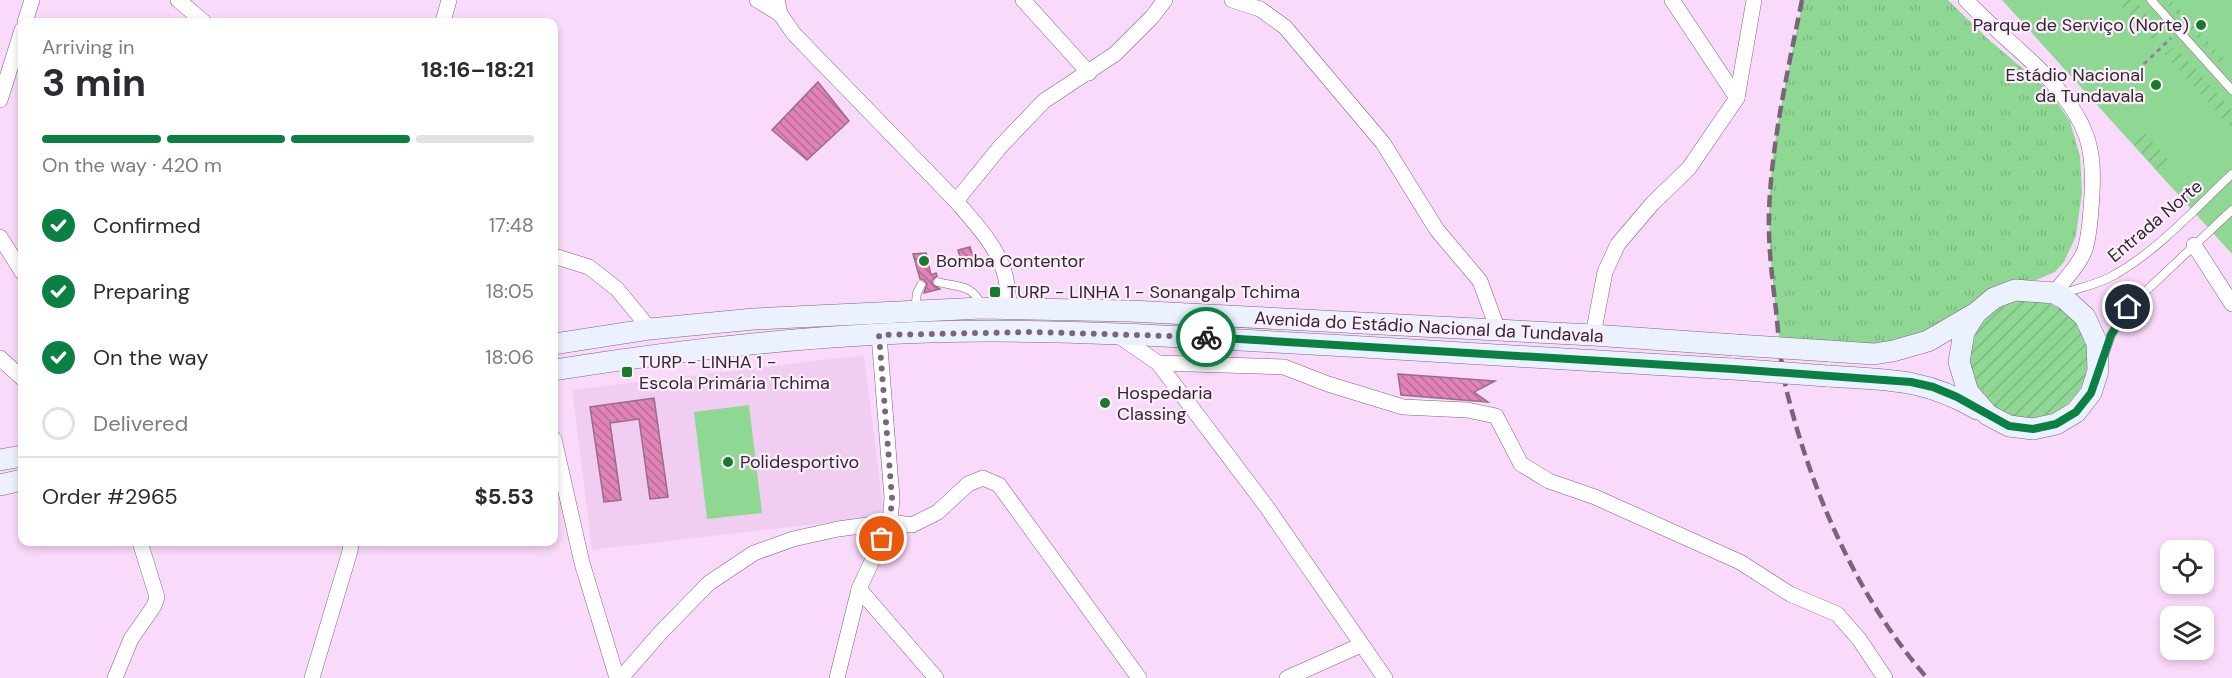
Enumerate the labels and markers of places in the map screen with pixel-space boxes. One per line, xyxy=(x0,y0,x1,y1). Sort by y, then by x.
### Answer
place label: Parque de Serviço (Norte) xyxy=(1973,13,2189,37)
marker: Parque de Serviço (Norte) xyxy=(2194,18,2208,32)
place label: Estádio Nacional da Tundavala xyxy=(2006,63,2144,108)
marker: Estádio Nacional da Tundavala xyxy=(2149,78,2163,92)
place label: Bomba Contentor xyxy=(936,249,1085,273)
marker: Bomba Contentor xyxy=(917,254,931,268)
place label: TURP - LINHA 1 - Sonangalp Tchima xyxy=(1007,280,1300,304)
pin xyxy=(2102,281,2153,332)
marker: TURP - LINHA 1 - Sonangalp Tchima xyxy=(988,285,1002,299)
place label: TURP - LINHA 1 - Escola Primária Tchima xyxy=(639,350,830,395)
marker: TURP - LINHA 1 - Escola Primária Tchima xyxy=(620,365,634,379)
place label: Hospedaria Classing xyxy=(1117,381,1212,426)
marker: Hospedaria Classing xyxy=(1098,396,1112,410)
place label: Polidesportivo xyxy=(740,450,859,474)
marker: Polidesportivo xyxy=(721,455,735,469)
pin xyxy=(856,513,907,564)

